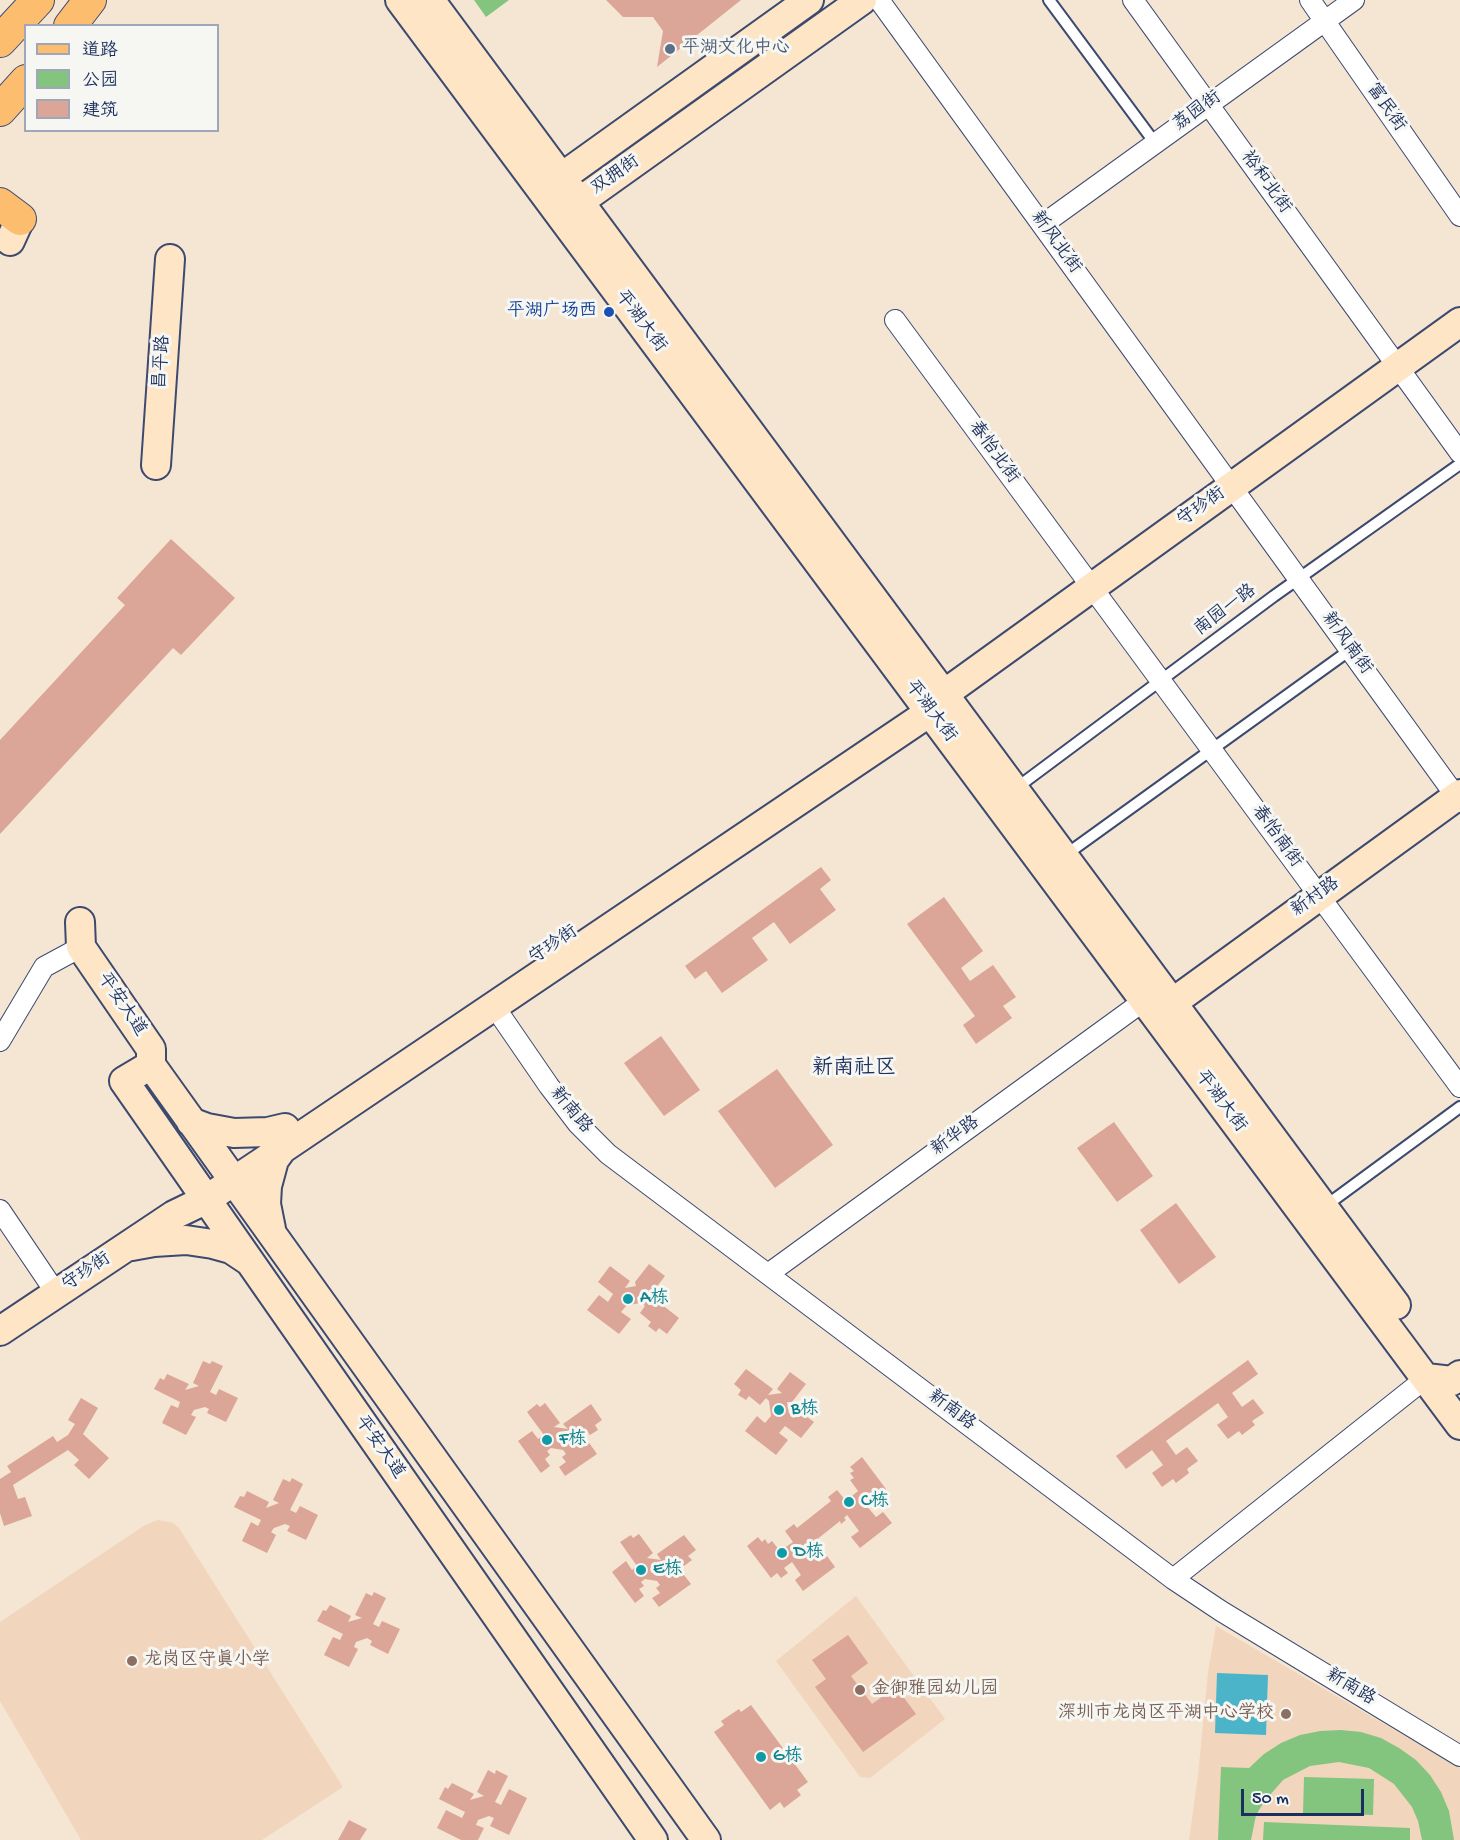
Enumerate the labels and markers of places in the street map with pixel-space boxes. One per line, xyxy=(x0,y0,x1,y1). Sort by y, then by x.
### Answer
place label: 平湖文化中心 xyxy=(682,38,790,60)
marker: 平湖文化中心 xyxy=(663,42,677,56)
place label: 平湖广场西 xyxy=(507,301,597,323)
marker: 平湖广场西 xyxy=(602,305,616,319)
place label: A栋 xyxy=(640,1288,669,1310)
marker: A栋 xyxy=(621,1292,635,1306)
place label: B栋 xyxy=(791,1399,818,1421)
marker: B栋 xyxy=(772,1403,786,1417)
place label: F栋 xyxy=(559,1429,586,1451)
marker: F栋 xyxy=(540,1433,554,1447)
place label: C栋 xyxy=(861,1491,889,1513)
marker: C栋 xyxy=(842,1495,856,1509)
place label: D栋 xyxy=(794,1542,824,1564)
marker: D栋 xyxy=(775,1546,789,1560)
place label: E栋 xyxy=(653,1559,682,1581)
marker: E栋 xyxy=(634,1563,648,1577)
place label: 龙岗区守真小学 xyxy=(144,1650,270,1672)
marker: 龙岗区守真小学 xyxy=(125,1654,139,1668)
place label: 金御雅园幼儿园 xyxy=(872,1679,998,1701)
marker: 金御雅园幼儿园 xyxy=(853,1683,867,1697)
place label: 深圳市龙岗区平湖中心学校 xyxy=(1058,1703,1274,1725)
marker: 深圳市龙岗区平湖中心学校 xyxy=(1279,1707,1293,1721)
place label: G栋 xyxy=(773,1746,802,1768)
marker: G栋 xyxy=(754,1750,768,1764)

